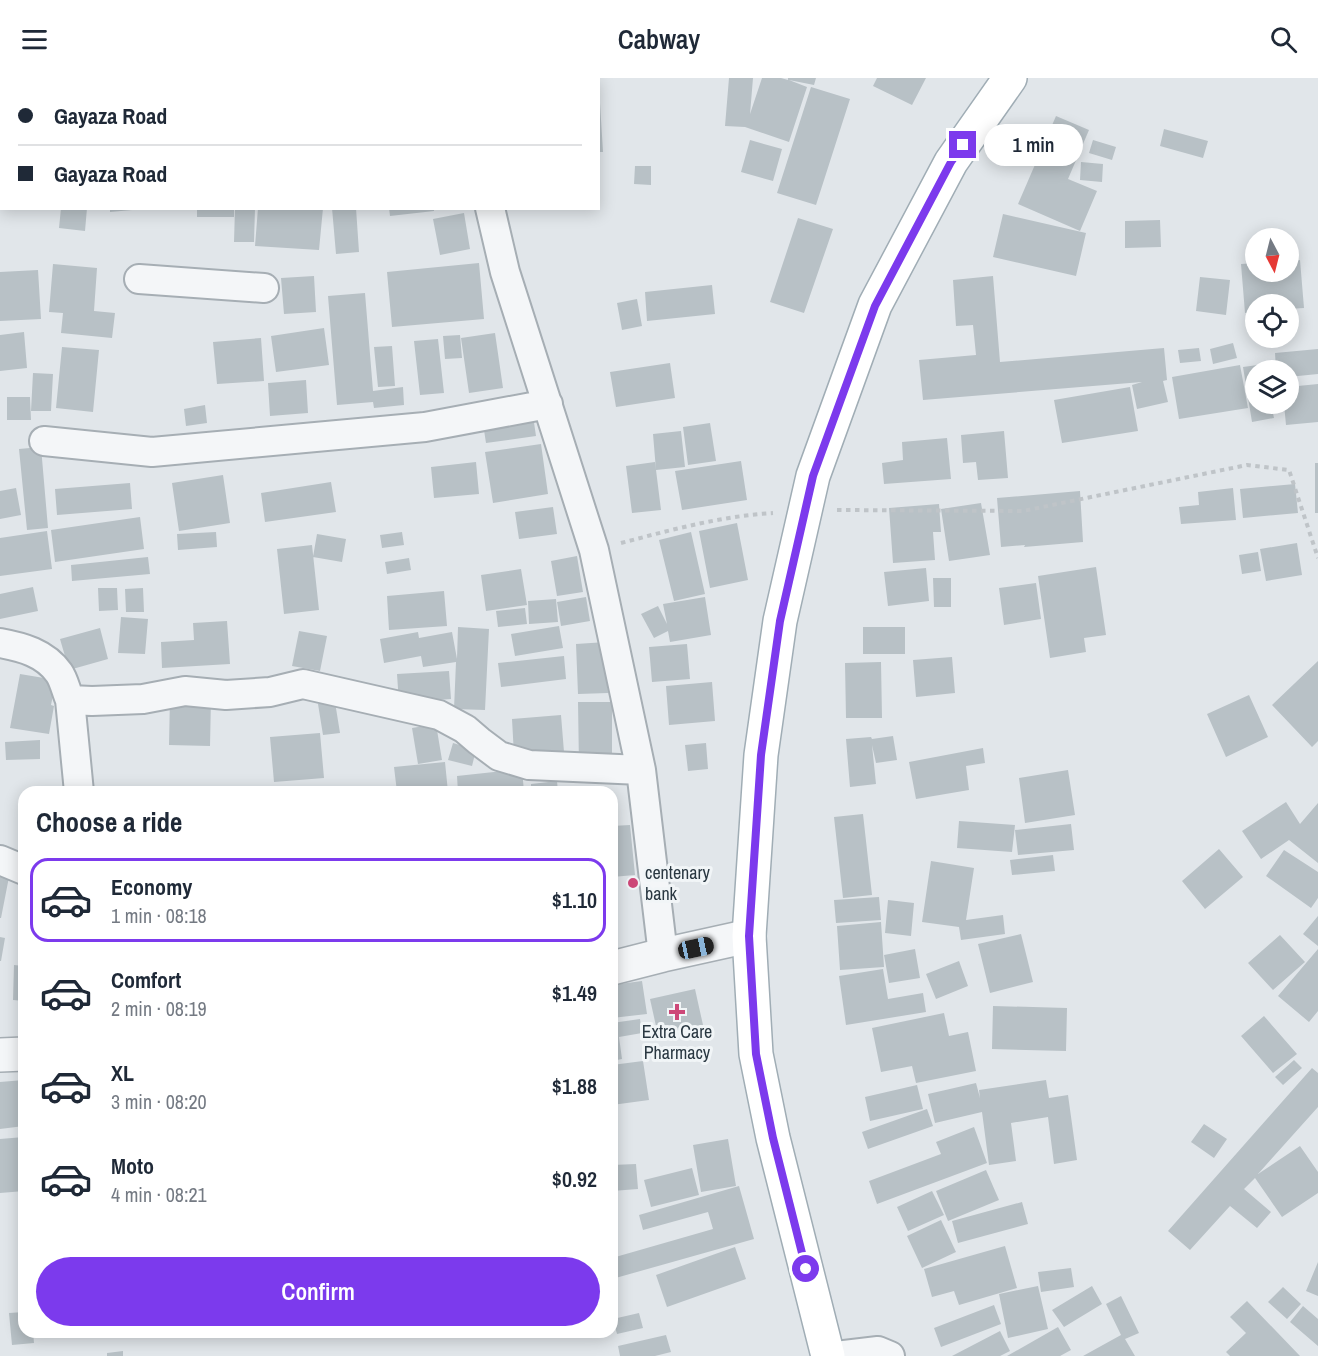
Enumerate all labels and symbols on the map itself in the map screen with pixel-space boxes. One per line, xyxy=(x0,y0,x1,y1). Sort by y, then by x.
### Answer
callout: 1 min xyxy=(984,124,1083,166)
route end xyxy=(949,131,976,158)
north arrow xyxy=(1245,228,1299,282)
place label: centenary bank xyxy=(645,860,710,906)
marker: centenary bank xyxy=(626,876,640,890)
car xyxy=(677,935,715,961)
marker: Extra Care Pharmacy xyxy=(670,1005,684,1019)
place label: Extra Care Pharmacy xyxy=(642,1019,712,1065)
route start xyxy=(792,1255,819,1282)

